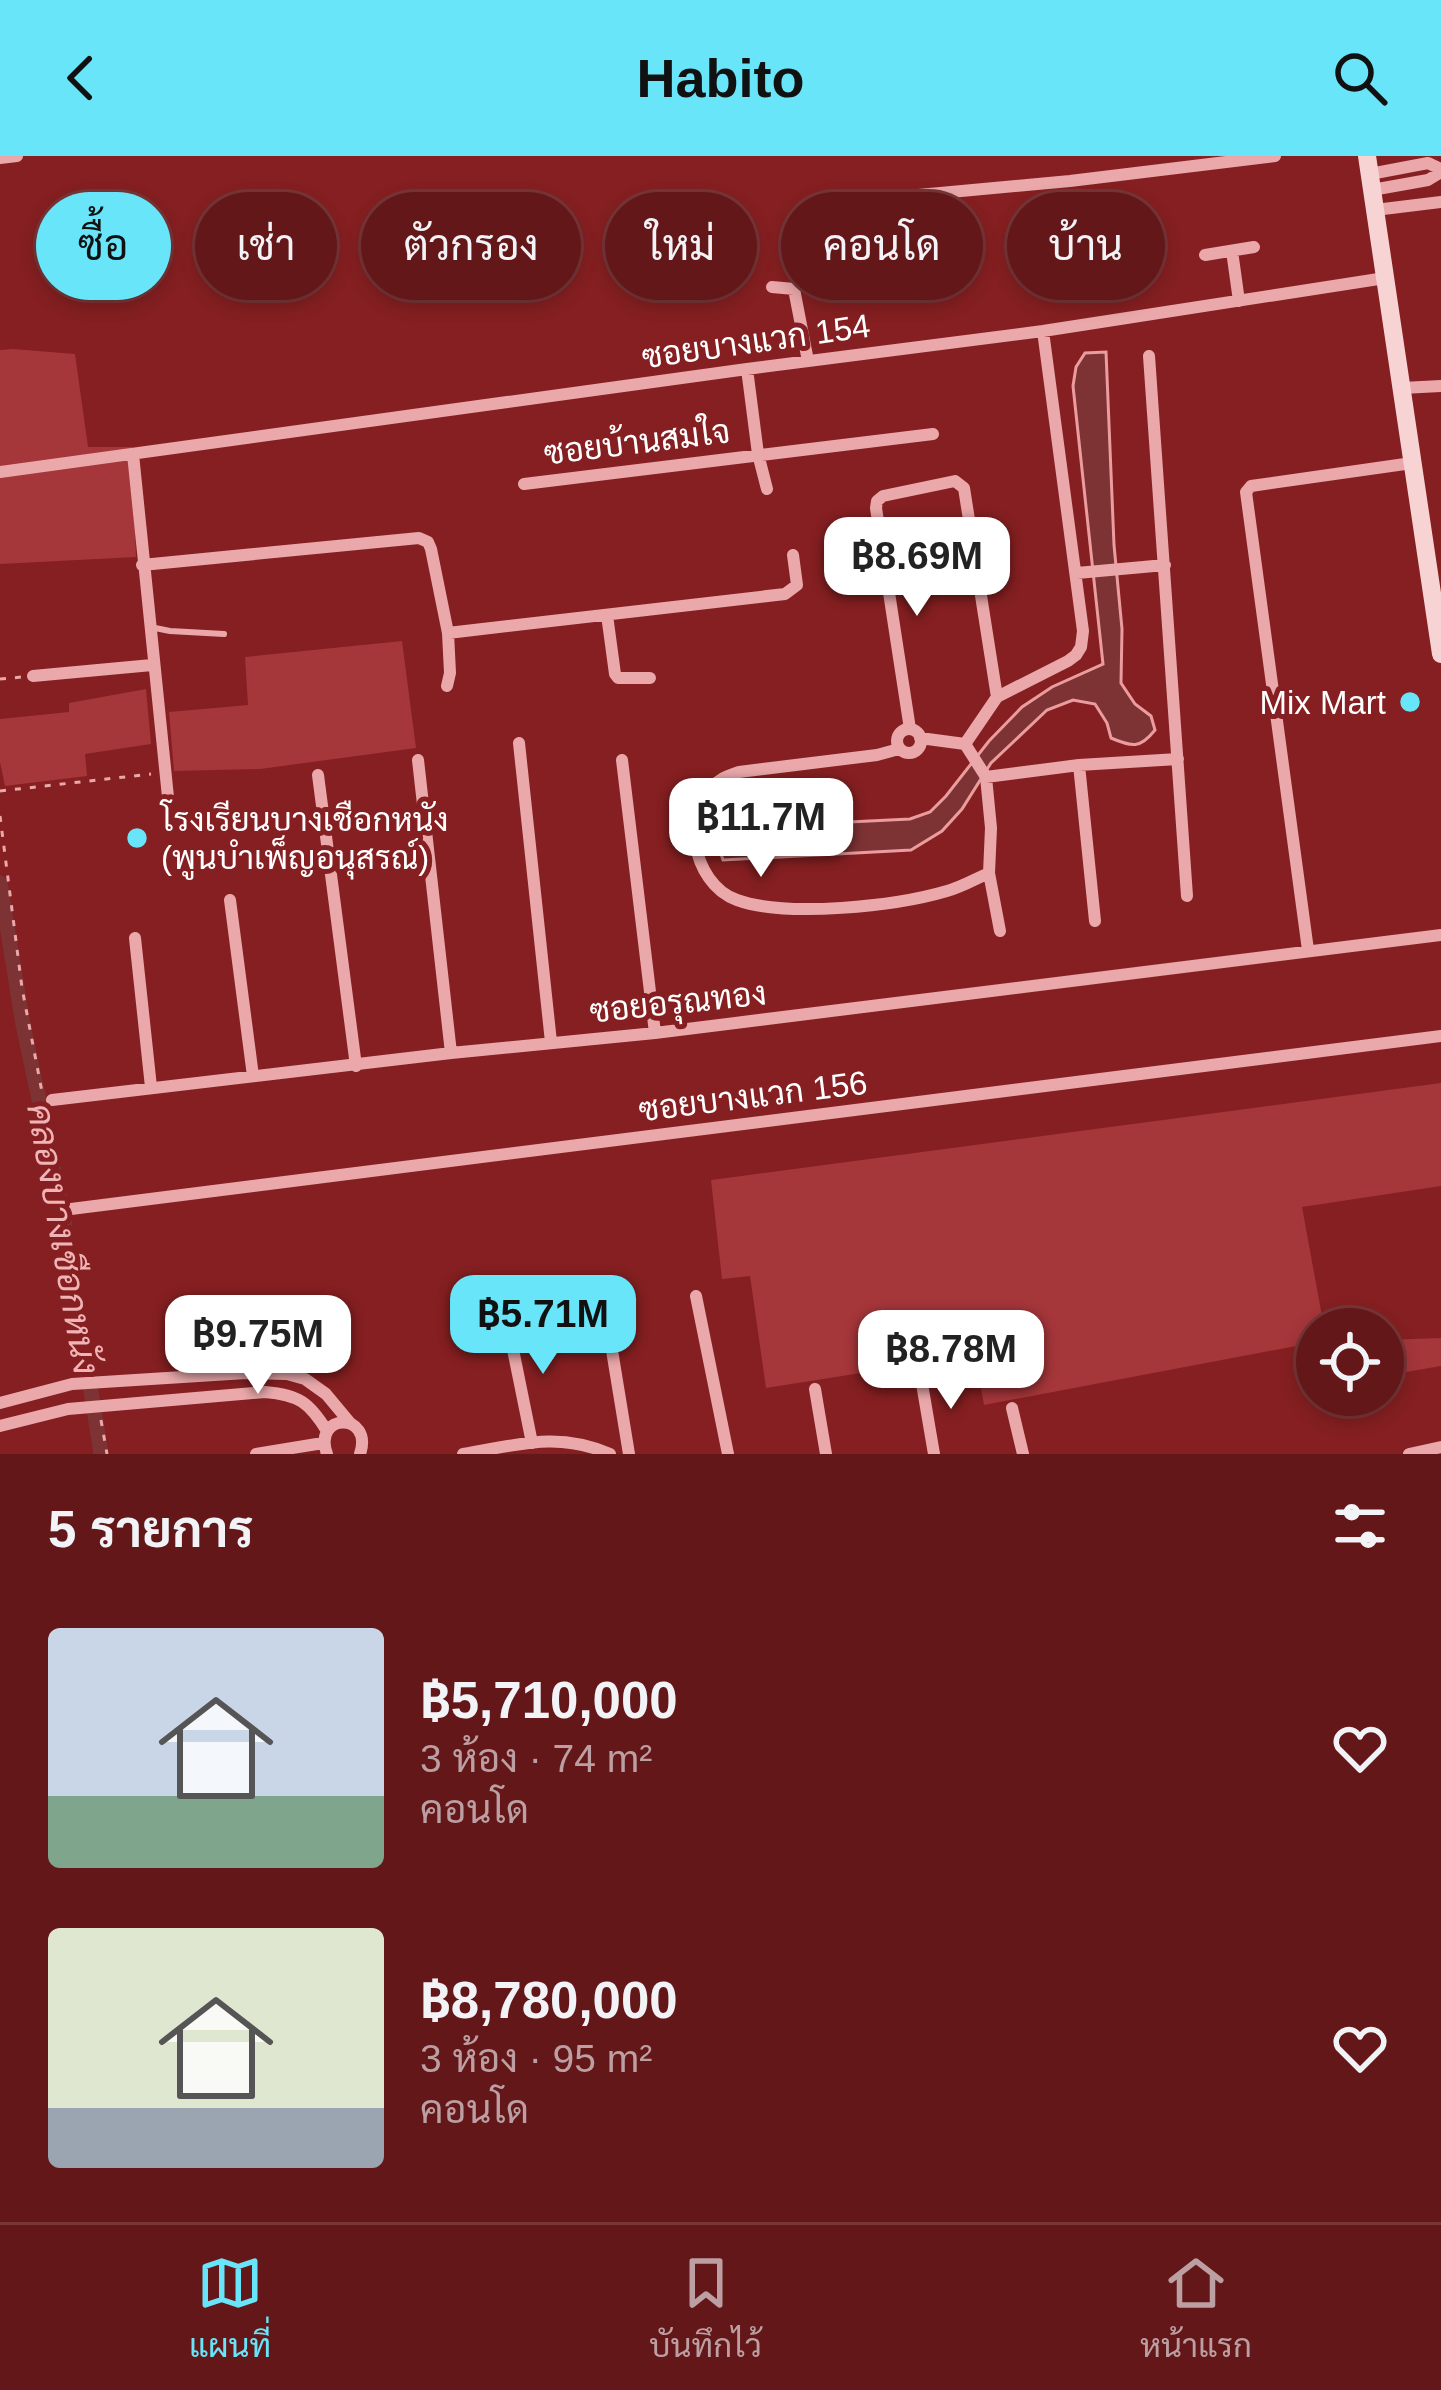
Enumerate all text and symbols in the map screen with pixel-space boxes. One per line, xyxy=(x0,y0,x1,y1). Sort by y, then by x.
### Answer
icon: back xyxy=(48,45,114,111)
icon: search xyxy=(1327,45,1393,111)
text: Habito xyxy=(637,48,805,108)
chip: ซื้อ xyxy=(36,192,171,300)
chip: เช่า xyxy=(195,192,337,300)
chip: ตัวกรอง xyxy=(361,192,581,300)
chip: ใหม่ xyxy=(605,192,757,300)
chip: คอนโด xyxy=(781,192,983,300)
chip: บ้าน xyxy=(1007,192,1165,300)
street label: ซอยบางแวก 154 xyxy=(639,307,873,375)
street label: ซอยบ้านสมใจ xyxy=(542,410,732,472)
pin: ฿8.69M xyxy=(819,517,1015,619)
text: ฿8.69M xyxy=(851,534,983,577)
place label: Mix Mart xyxy=(1260,684,1386,721)
marker: Mix Mart xyxy=(1397,689,1423,715)
pin: ฿11.7M xyxy=(663,778,859,880)
text: ฿11.7M xyxy=(696,795,826,838)
place label: โรงเรียนบางเชือกหนัง (พูนบำเพ็ญอนุสรณ์) xyxy=(159,799,448,880)
marker: โรงเรียนบางเชือกหนัง (พูนบำเพ็ญอนุสรณ์) xyxy=(124,825,150,851)
street label: ซอยอรุณทอง xyxy=(588,974,769,1034)
street label: ซอยบางแวก 156 xyxy=(637,1064,869,1128)
water label: คลองบางเชือกหนัง xyxy=(19,1100,109,1378)
pin: ฿5.71M xyxy=(445,1275,641,1377)
text: ฿5.71M xyxy=(477,1292,609,1335)
pin: ฿9.75M xyxy=(160,1295,356,1397)
map controls xyxy=(1296,1308,1404,1416)
button: locate xyxy=(1296,1308,1404,1416)
pin: ฿8.78M xyxy=(853,1310,1049,1412)
text: ฿9.75M xyxy=(192,1312,324,1355)
text: ฿8.78M xyxy=(885,1327,1017,1370)
icon: filters xyxy=(1327,1493,1393,1559)
text: 5 รายการ xyxy=(48,1501,254,1558)
text: ฿5,710,000 xyxy=(420,1672,678,1729)
icon: home xyxy=(144,1676,288,1820)
icon: heart xyxy=(1327,1715,1393,1781)
text: 3 ห้อง · 74 m² xyxy=(420,1737,652,1780)
text: คอนโด xyxy=(420,1788,529,1831)
text: ฿8,780,000 xyxy=(420,1972,678,2029)
icon: home xyxy=(144,1976,288,2120)
icon: heart xyxy=(1327,2015,1393,2081)
text: 3 ห้อง · 95 m² xyxy=(420,2037,652,2080)
text: คอนโด xyxy=(420,2088,529,2131)
tab: แผนที่ xyxy=(189,2250,271,2365)
tab: บันทึกไว้ xyxy=(649,2250,762,2365)
tab: หน้าแรก xyxy=(1140,2250,1252,2365)

